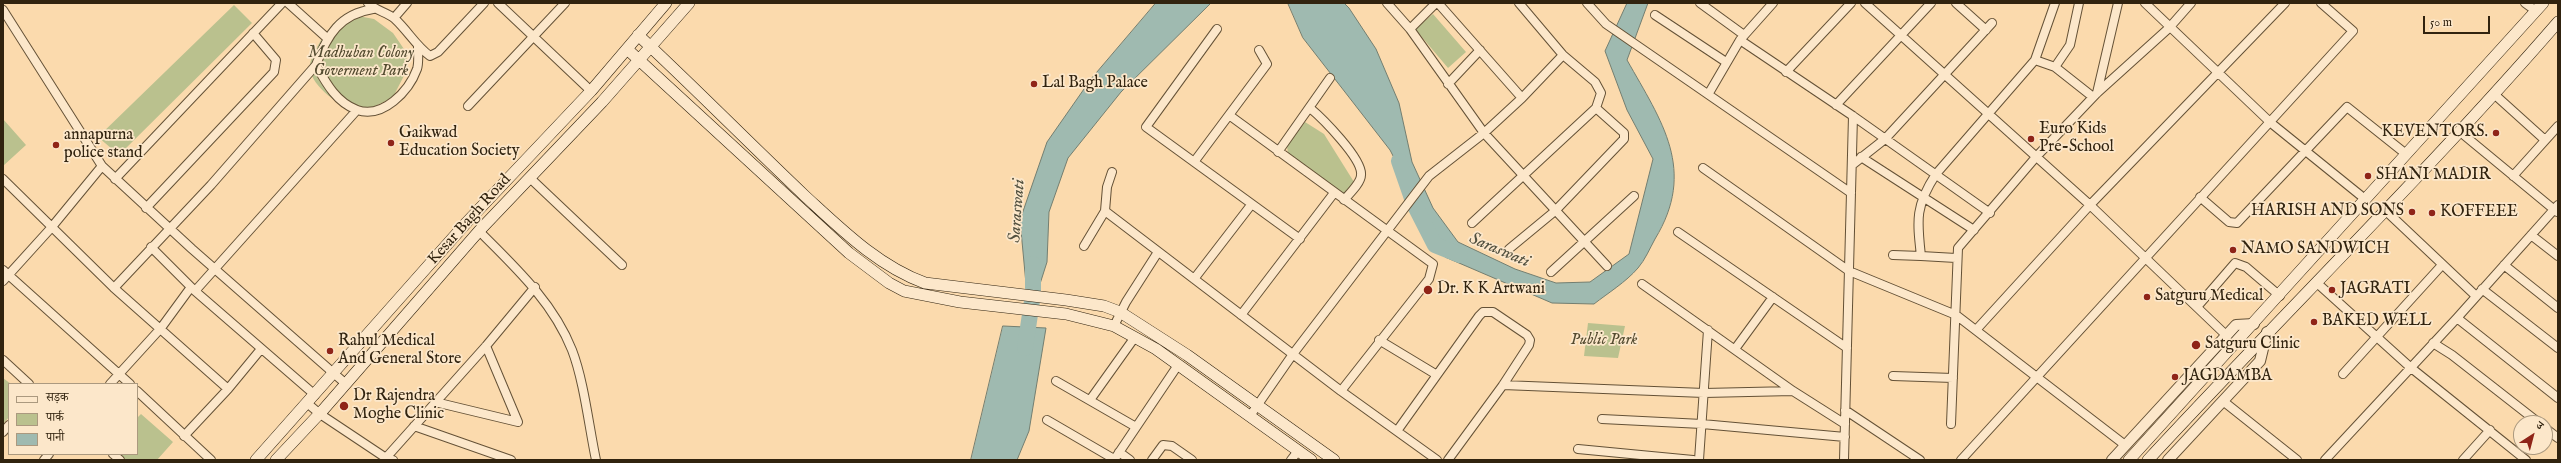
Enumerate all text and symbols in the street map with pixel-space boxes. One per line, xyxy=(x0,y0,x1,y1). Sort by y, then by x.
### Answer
scale bar xyxy=(2425,8,2492,34)
text: 50 m xyxy=(2430,15,2452,30)
park label: Madhuban Colony Goverment Park xyxy=(308,44,414,82)
place label: Lal Bagh Palace xyxy=(1042,74,1148,94)
marker: Lal Bagh Palace xyxy=(1029,79,1039,89)
place label: Euro Kids Pre-School xyxy=(2039,120,2114,158)
place label: KEVENTORS. xyxy=(2382,123,2488,143)
place label: Gaikwad Education Society xyxy=(399,124,520,162)
place label: annapurna police stand xyxy=(64,126,143,164)
marker: KEVENTORS. xyxy=(2491,128,2501,138)
marker: Euro Kids Pre-School xyxy=(2026,134,2036,144)
marker: Gaikwad Education Society xyxy=(386,138,396,148)
marker: annapurna police stand xyxy=(51,140,61,150)
place label: SHANI MADIR xyxy=(2376,166,2490,186)
street label: Kesar Bagh Road xyxy=(424,171,516,269)
marker: SHANI MADIR xyxy=(2363,171,2373,181)
water label: Saraswati xyxy=(1006,179,1030,243)
place label: HARISH AND SONS xyxy=(2251,202,2404,222)
place label: KOFFEEE xyxy=(2440,203,2518,223)
marker: HARISH AND SONS xyxy=(2407,207,2417,217)
marker: KOFFEEE xyxy=(2427,208,2437,218)
water label: Saraswati xyxy=(1466,229,1532,273)
place label: NAMO SANDWICH xyxy=(2241,240,2390,260)
marker: NAMO SANDWICH xyxy=(2228,245,2238,255)
place label: Dr. K K Artwani xyxy=(1437,280,1545,300)
place label: JAGRATI xyxy=(2340,280,2410,300)
marker: Dr. K K Artwani xyxy=(1422,284,1434,296)
marker: JAGRATI xyxy=(2327,285,2337,295)
place label: Satguru Medical xyxy=(2155,287,2263,307)
marker: Satguru Medical xyxy=(2142,292,2152,302)
place label: BAKED WELL xyxy=(2322,312,2431,332)
marker: BAKED WELL xyxy=(2309,317,2319,327)
park label: Public Park xyxy=(1571,331,1637,351)
place label: Rahul Medical And General Store xyxy=(338,332,461,370)
place label: Satguru Clinic xyxy=(2205,335,2300,355)
marker: Satguru Clinic xyxy=(2190,339,2202,351)
marker: Rahul Medical And General Store xyxy=(325,346,335,356)
place label: JAGDAMBA xyxy=(2183,367,2272,387)
marker: JAGDAMBA xyxy=(2170,372,2180,382)
legend xyxy=(8,383,138,455)
place label: Dr Rajendra Moghe Clinic xyxy=(353,387,444,425)
text: सड़क xyxy=(46,390,69,405)
marker: Dr Rajendra Moghe Clinic xyxy=(338,400,350,412)
text: पार्क xyxy=(46,410,64,425)
north arrow xyxy=(2513,415,2553,455)
text: उ xyxy=(2533,419,2546,433)
text: पानी xyxy=(46,430,64,445)

